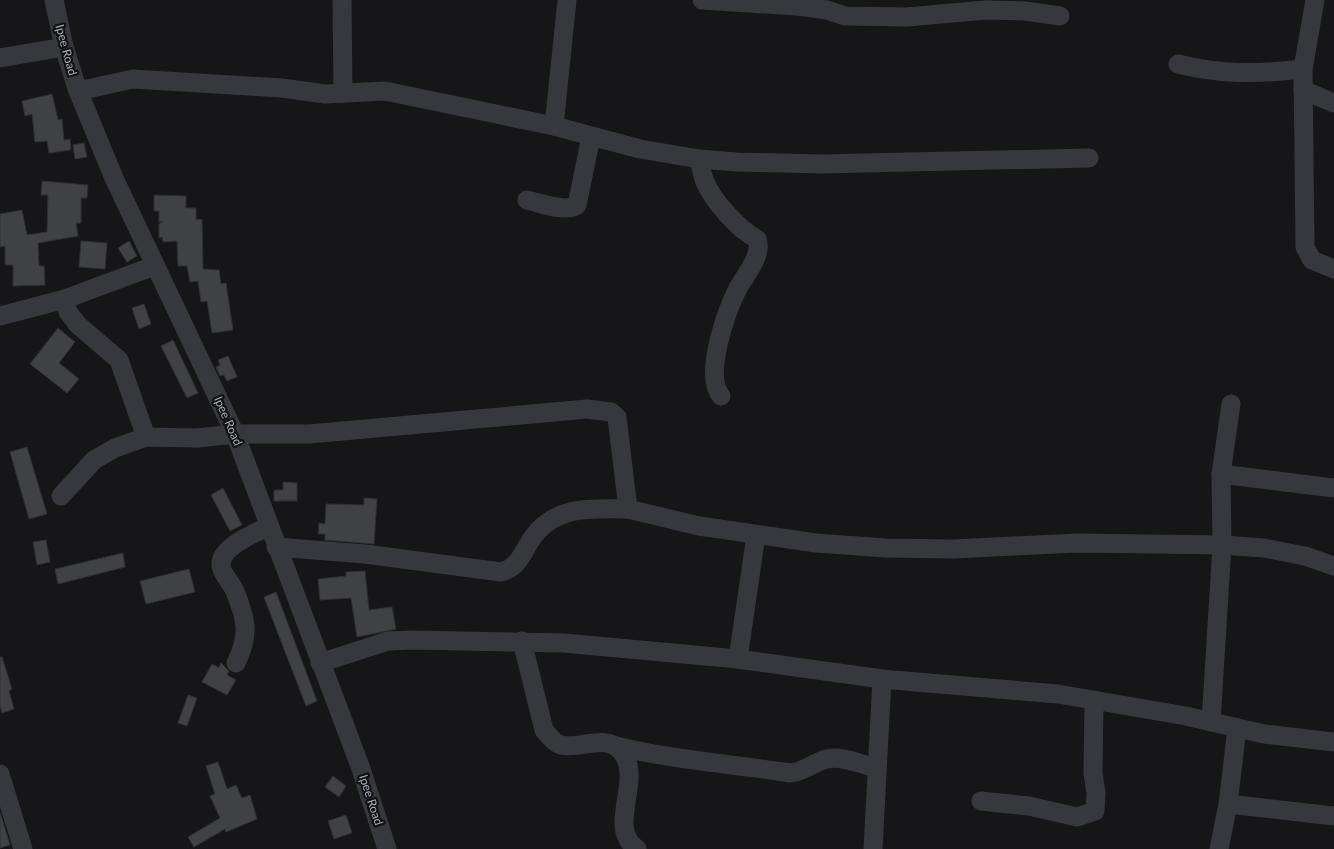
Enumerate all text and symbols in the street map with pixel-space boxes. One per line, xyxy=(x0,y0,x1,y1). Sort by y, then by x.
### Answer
street label: Ipee Road xyxy=(52,23,81,77)
street label: Ipee Road xyxy=(211,394,246,448)
street label: Ipee Road xyxy=(356,773,387,827)

